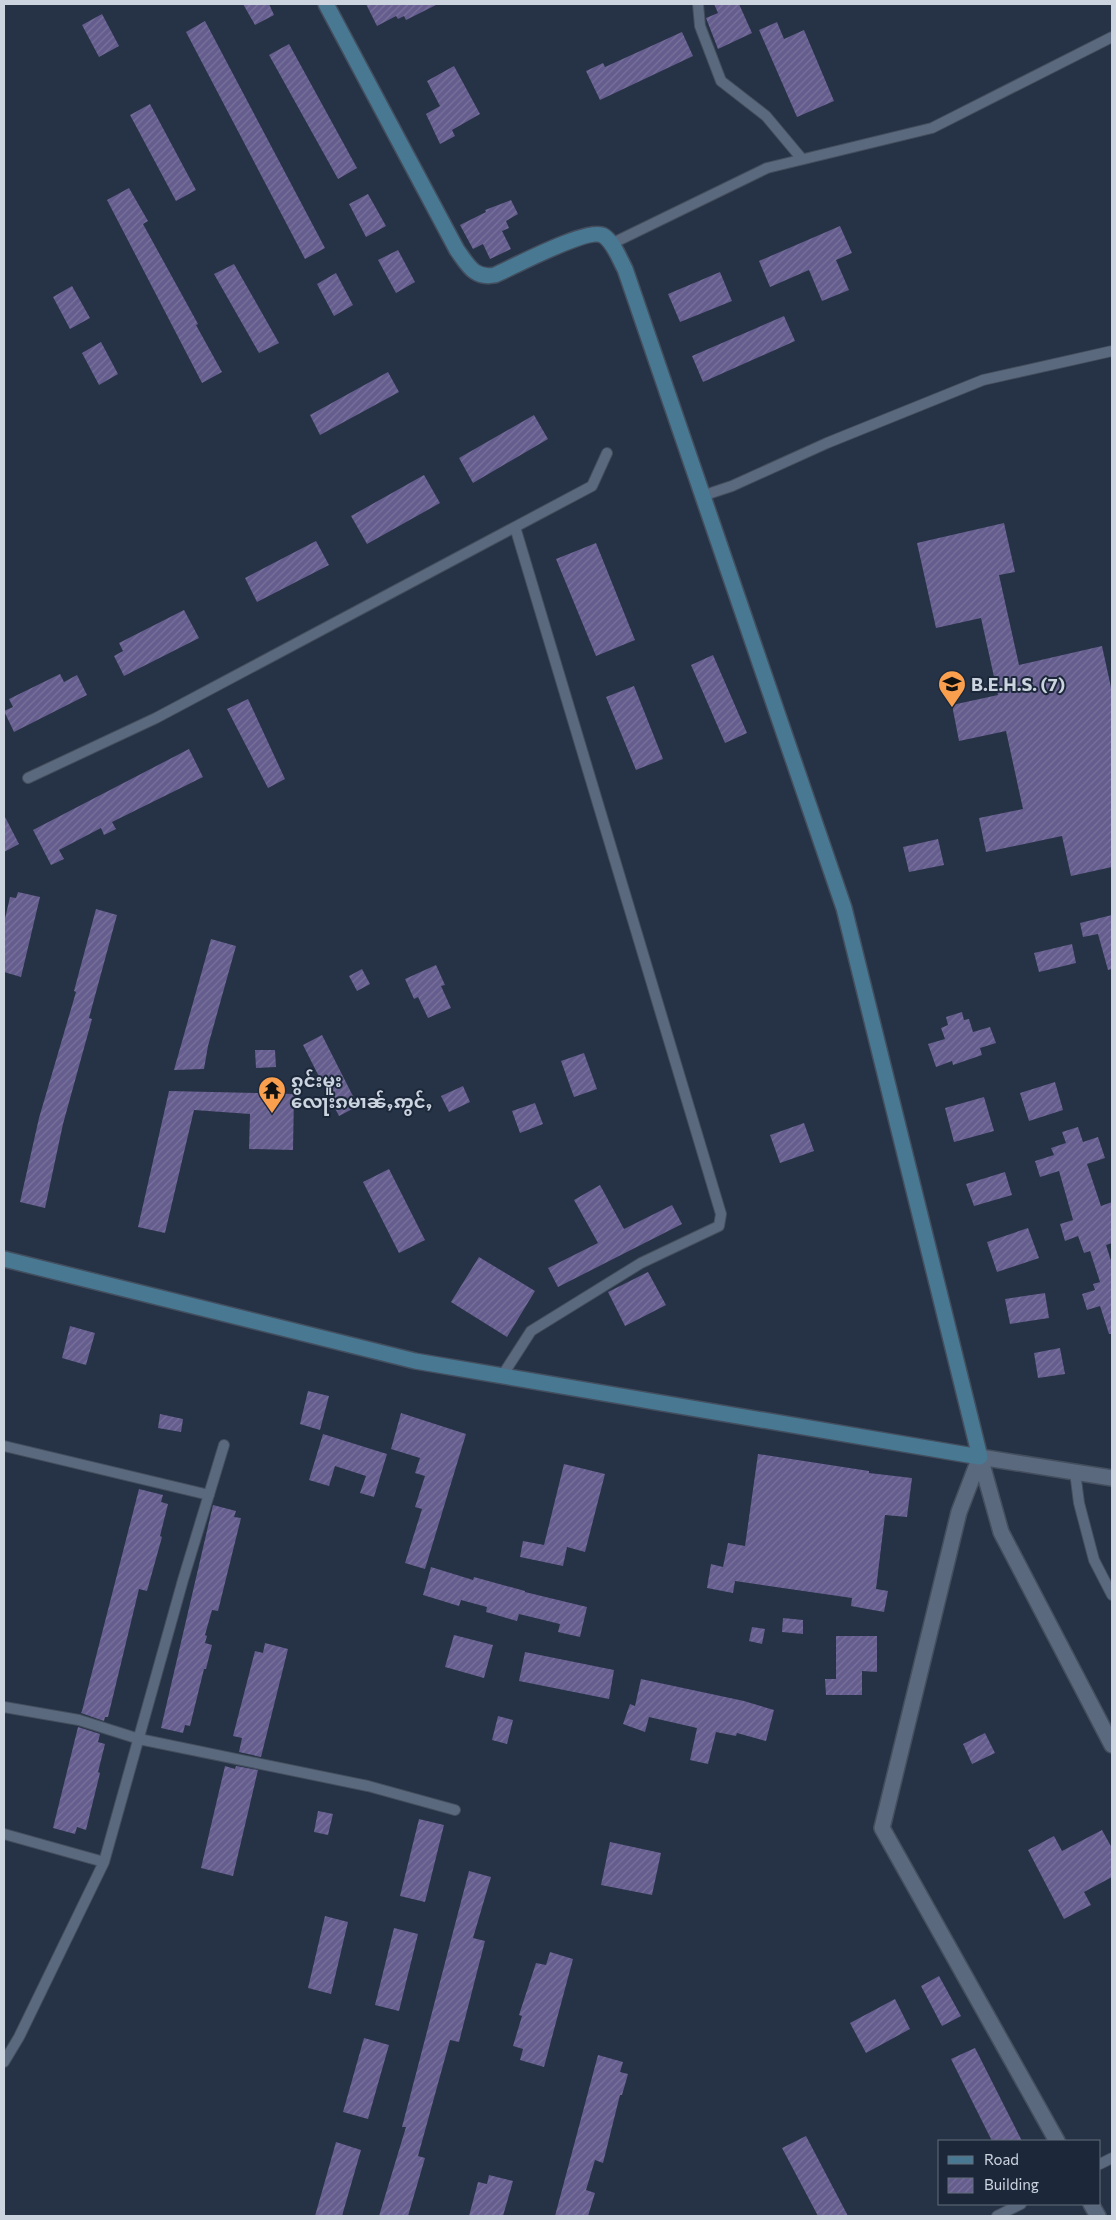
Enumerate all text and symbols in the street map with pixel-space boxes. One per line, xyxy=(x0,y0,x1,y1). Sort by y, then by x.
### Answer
school or university icon: B.E.H.S. (7) xyxy=(937,669,967,708)
place label: B.E.H.S. (7) xyxy=(971,673,1065,695)
place label: ၵွင်းမူး လေႃးၵမၢၼ်ႇဢွင်ႇ xyxy=(291,1069,433,1116)
temple icon: ၵွင်းမူး လေႃးၵမၢၼ်ႇဢွင်ႇ xyxy=(257,1075,287,1114)
legend xyxy=(938,2140,1101,2205)
text: Road xyxy=(984,2150,1019,2168)
text: Building xyxy=(984,2175,1039,2193)

